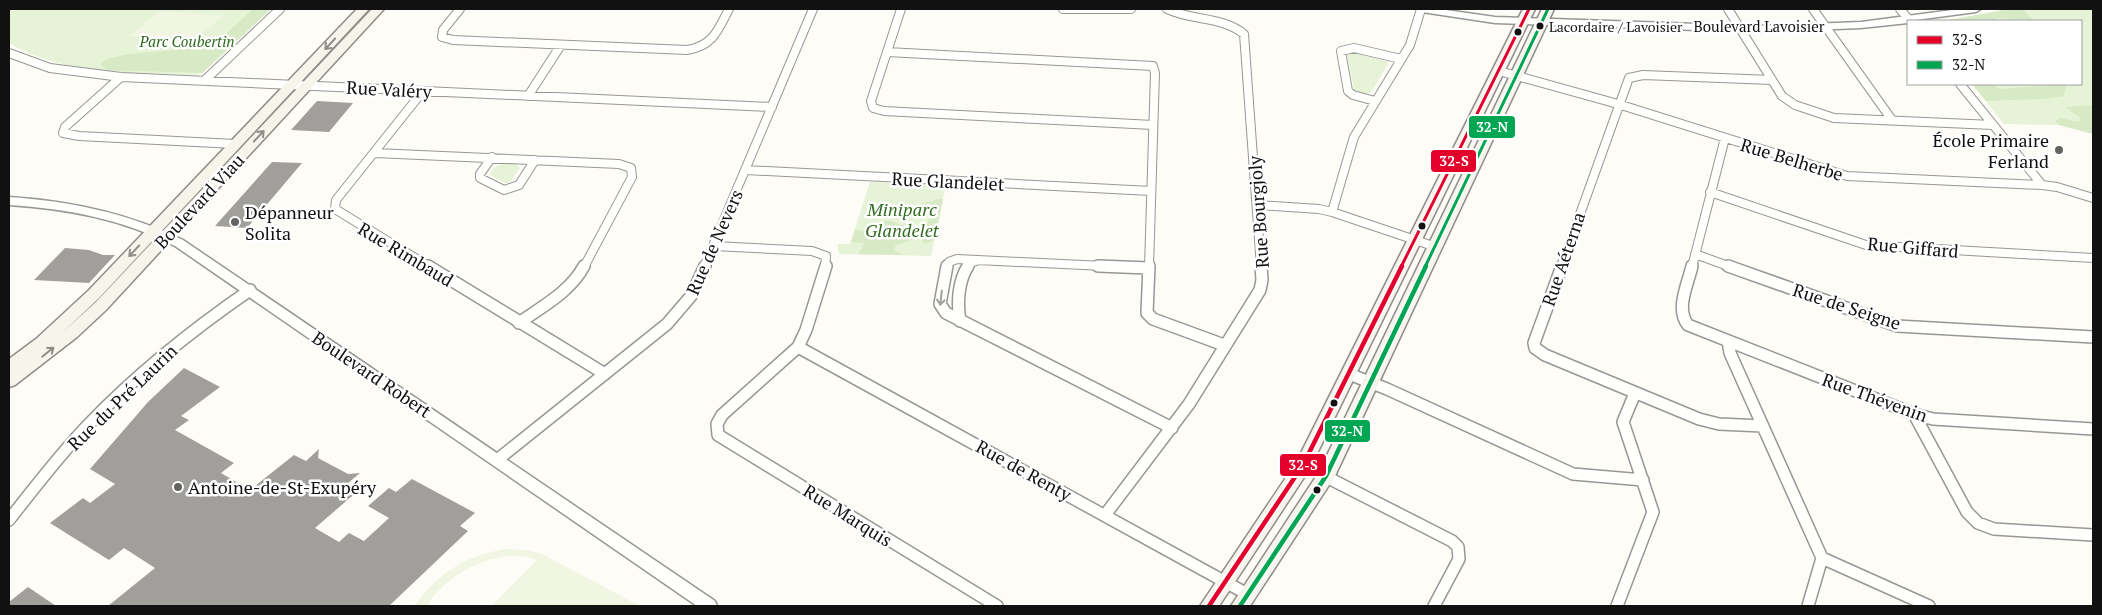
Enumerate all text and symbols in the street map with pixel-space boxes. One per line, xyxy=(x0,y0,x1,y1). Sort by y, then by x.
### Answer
street label: Boulevard Lavoisier xyxy=(1693,16,1825,36)
place label: Lacordaire / Lavoisier xyxy=(1549,17,1683,36)
legend xyxy=(1907,20,2082,85)
marker: Lacordaire / Lavoisier xyxy=(1535,21,1545,31)
unlabelled marker xyxy=(1513,27,1523,37)
text: 32-S xyxy=(1952,29,1982,49)
park label: Parc Coubertin xyxy=(138,31,235,51)
one-way arrow xyxy=(324,38,336,51)
text: 32-N xyxy=(1952,54,1985,74)
street label: Rue Valéry xyxy=(346,75,433,103)
line badge: 32-N xyxy=(1468,115,1516,139)
text: 32-N xyxy=(1476,117,1508,136)
place label: École Primaire Ferland xyxy=(1933,128,2049,173)
one-way arrow xyxy=(253,130,265,142)
street label: Rue Belherbe xyxy=(1738,132,1846,186)
marker: École Primaire Ferland xyxy=(2053,144,2065,156)
street label: Boulevard Viau xyxy=(149,148,249,254)
line badge: 32-S xyxy=(1430,149,1477,173)
text: 32-S xyxy=(1439,151,1469,170)
street label: Rue Bourgjoly xyxy=(1242,154,1274,269)
street label: Rue Glandelet xyxy=(891,166,1005,196)
street label: Rue de Nevers xyxy=(680,185,748,299)
park label: Miniparc Glandelet xyxy=(865,197,940,242)
place label: Dépanneur Solita xyxy=(245,200,334,245)
street label: Rue Aéterna xyxy=(1536,209,1590,309)
marker: Dépanneur Solita xyxy=(229,216,241,228)
street label: Rue Rimbaud xyxy=(354,216,458,292)
unlabelled marker xyxy=(1417,221,1427,231)
street label: Rue Giffard xyxy=(1866,231,1960,263)
one-way arrow xyxy=(128,245,140,258)
street label: Rue de Seigne xyxy=(1790,277,1904,335)
one-way arrow xyxy=(936,290,946,306)
street label: Boulevard Robert xyxy=(308,325,436,423)
street label: Rue du Pré Laurin xyxy=(62,338,182,455)
one-way arrow xyxy=(41,347,54,358)
street label: Rue Thévenin xyxy=(1819,367,1931,427)
unlabelled marker xyxy=(1329,398,1339,408)
line badge: 32-N xyxy=(1324,419,1371,443)
text: 32-N xyxy=(1331,421,1363,440)
street label: Rue de Renty xyxy=(972,434,1077,506)
line badge: 32-S xyxy=(1279,453,1327,477)
text: 32-S xyxy=(1288,455,1318,474)
place label: Antoine-de-St-Exupéry xyxy=(188,475,377,499)
street label: Rue Marquis xyxy=(799,478,897,552)
marker: Antoine-de-St-Exupéry xyxy=(172,481,184,493)
unlabelled marker xyxy=(1312,485,1322,495)

